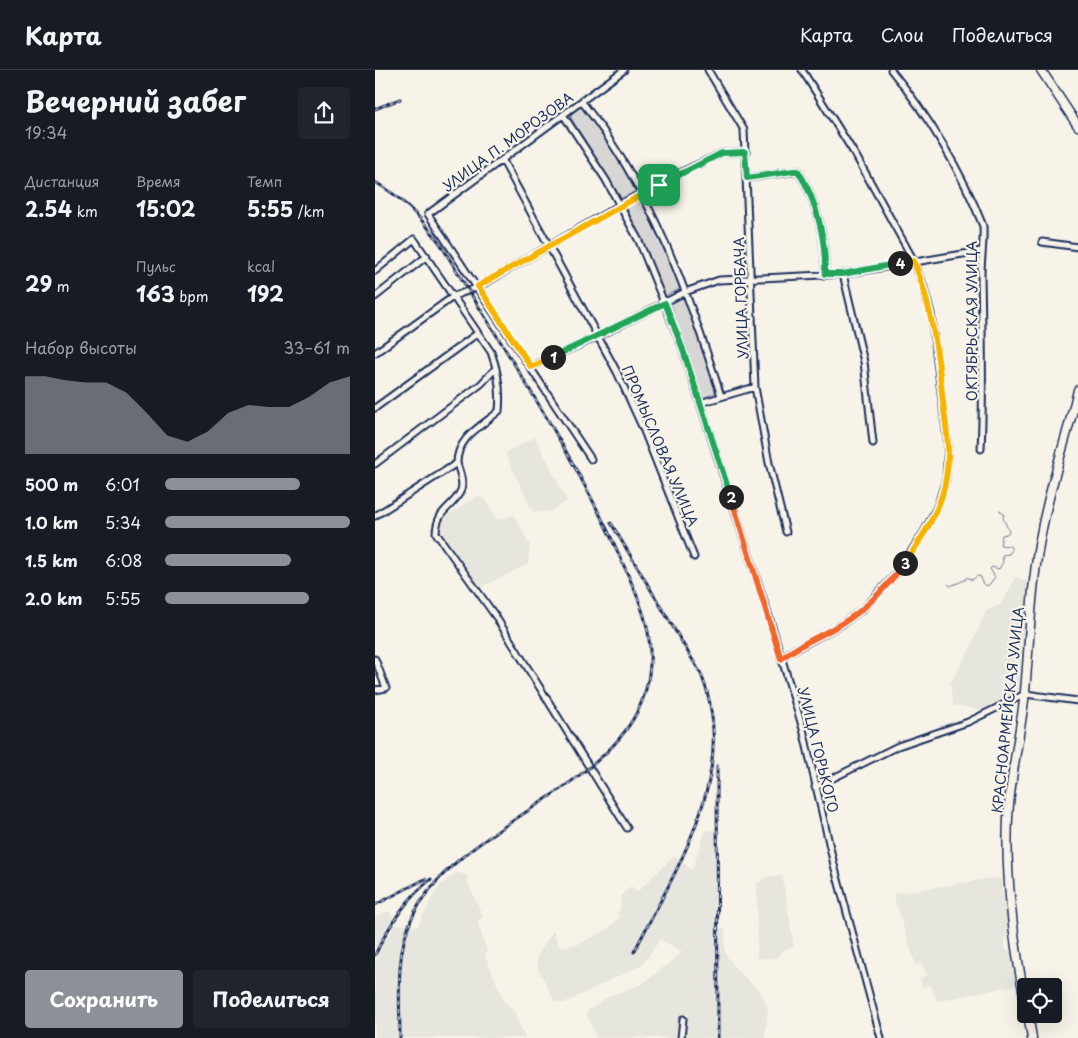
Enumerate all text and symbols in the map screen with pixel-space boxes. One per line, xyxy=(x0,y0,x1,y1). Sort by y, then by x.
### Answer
text: Карта xyxy=(25,17,102,53)
text: Карта xyxy=(800,21,853,48)
text: Слои xyxy=(881,21,924,48)
text: Поделиться xyxy=(952,21,1053,48)
text: Вечерний забег xyxy=(25,79,246,122)
button: share xyxy=(298,87,350,139)
street label: УЛИЦА П. МОРОЗОВА xyxy=(438,87,577,196)
text: 19:34 xyxy=(25,120,67,144)
pin xyxy=(638,164,680,206)
text: Дистанция xyxy=(25,171,99,192)
text: Время xyxy=(136,171,181,192)
text: Темп xyxy=(247,171,282,192)
icon: arrive xyxy=(645,171,673,199)
text: 2.54 xyxy=(25,192,72,224)
text: 15:02 xyxy=(136,192,195,224)
text: 5:55 xyxy=(247,192,293,224)
text: km xyxy=(72,201,98,222)
text: /km xyxy=(293,201,325,222)
street label: УЛИЦА ГОРБАЧА xyxy=(728,236,753,359)
street label: ОКТЯБРЬСКАЯ УЛИЦА xyxy=(961,240,982,401)
pin: 4 xyxy=(887,250,913,276)
text: 4 xyxy=(896,253,905,274)
text: Пульс xyxy=(136,256,176,277)
text: kcal xyxy=(247,256,275,277)
text: 29 xyxy=(25,267,52,299)
text: m xyxy=(52,276,69,297)
text: 163 xyxy=(136,277,175,309)
text: 192 xyxy=(247,277,284,309)
text: bpm xyxy=(175,286,208,307)
text: Набор высоты xyxy=(25,335,137,359)
text: 33–61 m xyxy=(283,335,350,359)
pin: 1 xyxy=(541,344,565,370)
text: 1 xyxy=(550,347,557,368)
street label: ПРОМЫСЛОВАЯ УЛИЦА xyxy=(617,362,704,530)
text: 500 m xyxy=(25,472,78,496)
text: 6:01 xyxy=(105,472,140,496)
pin: 2 xyxy=(719,484,743,510)
text: 2 xyxy=(727,487,736,508)
text: 1.0 km xyxy=(25,510,78,534)
text: 5:34 xyxy=(105,510,141,534)
text: 1.5 km xyxy=(25,548,78,572)
text: 6:08 xyxy=(105,548,142,572)
pin: 3 xyxy=(893,550,917,576)
text: 3 xyxy=(901,553,910,574)
text: 2.0 km xyxy=(25,586,82,610)
text: 5:55 xyxy=(105,586,140,610)
street label: КРАСНОАРМЕЙСКАЯ УЛИЦА xyxy=(986,605,1029,814)
street label: УЛИЦА ГОРЬКОГО xyxy=(793,685,844,815)
button: Сохранить xyxy=(25,970,183,1028)
button: Поделиться xyxy=(193,970,350,1028)
map controls xyxy=(1017,978,1062,1023)
button: locate xyxy=(1017,978,1062,1023)

